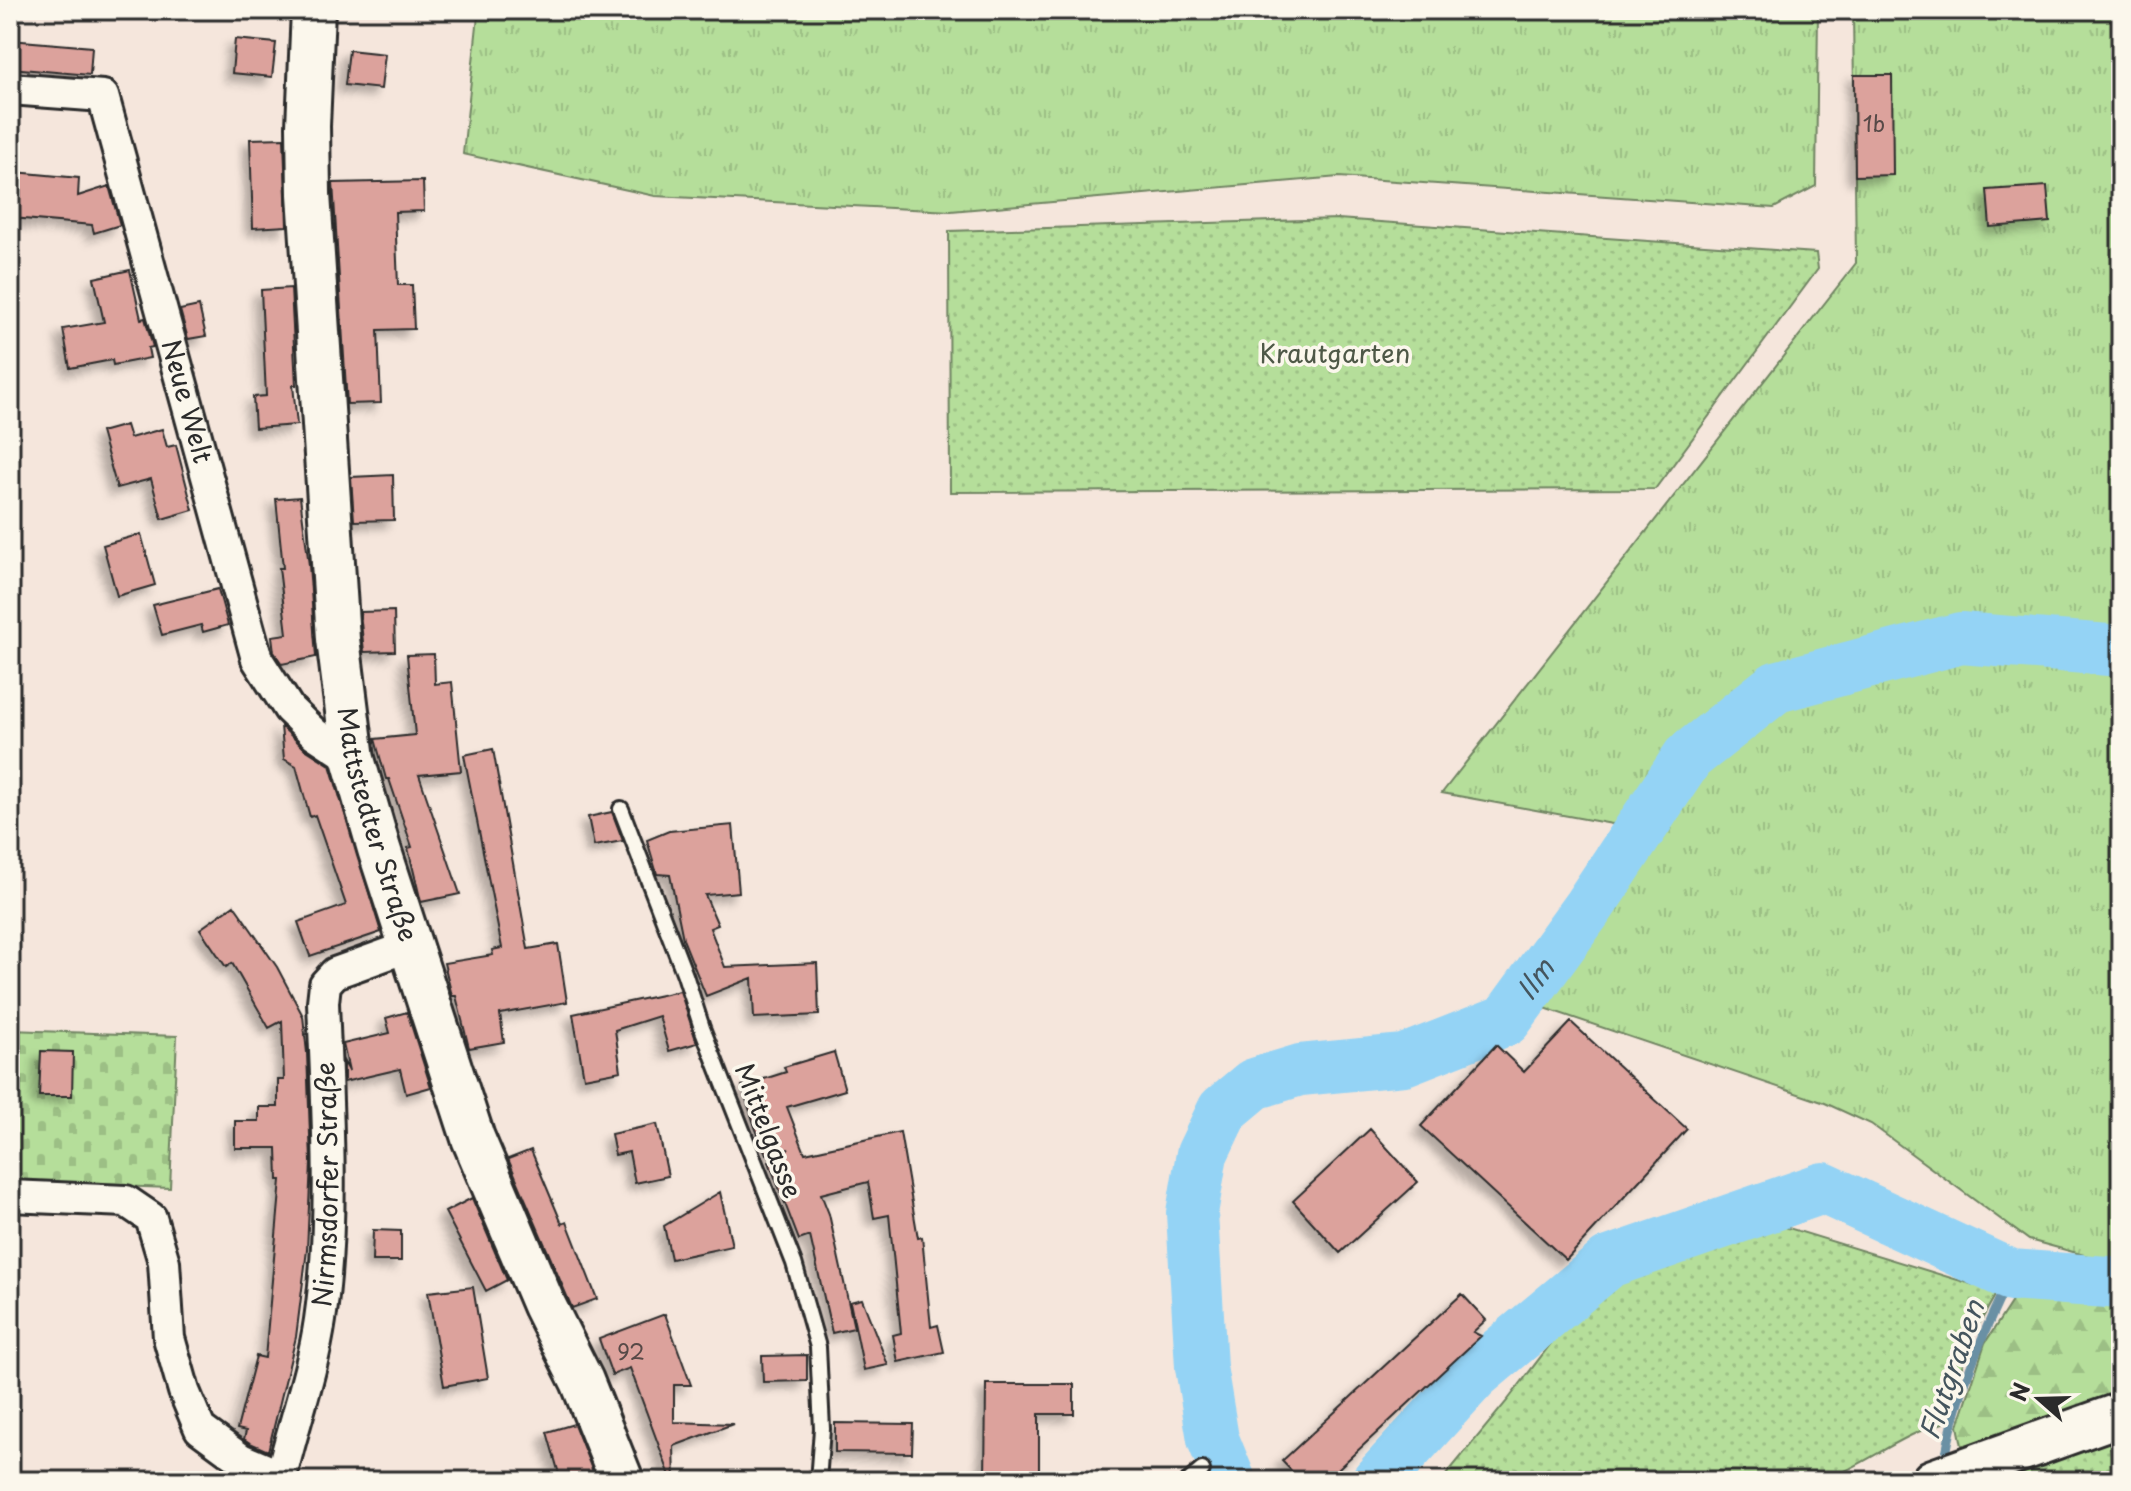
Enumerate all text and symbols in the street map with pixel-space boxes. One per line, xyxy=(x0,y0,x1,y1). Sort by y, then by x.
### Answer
house number: 1b xyxy=(1863,106,1885,139)
park label: Krautgarten xyxy=(1259,333,1411,372)
street label: Neue Welt xyxy=(152,335,224,467)
street label: Mattstedter Straße xyxy=(329,705,429,946)
water label: Ilm xyxy=(1505,948,1564,1008)
street label: Mittelgasse xyxy=(726,1057,813,1204)
street label: Nirmsdorfer Straße xyxy=(301,1061,347,1309)
water label: Flutgraben xyxy=(1907,1293,1995,1445)
house number: 92 xyxy=(617,1334,645,1367)
north arrow xyxy=(1999,1359,2079,1439)
text: N xyxy=(2000,1378,2037,1405)

